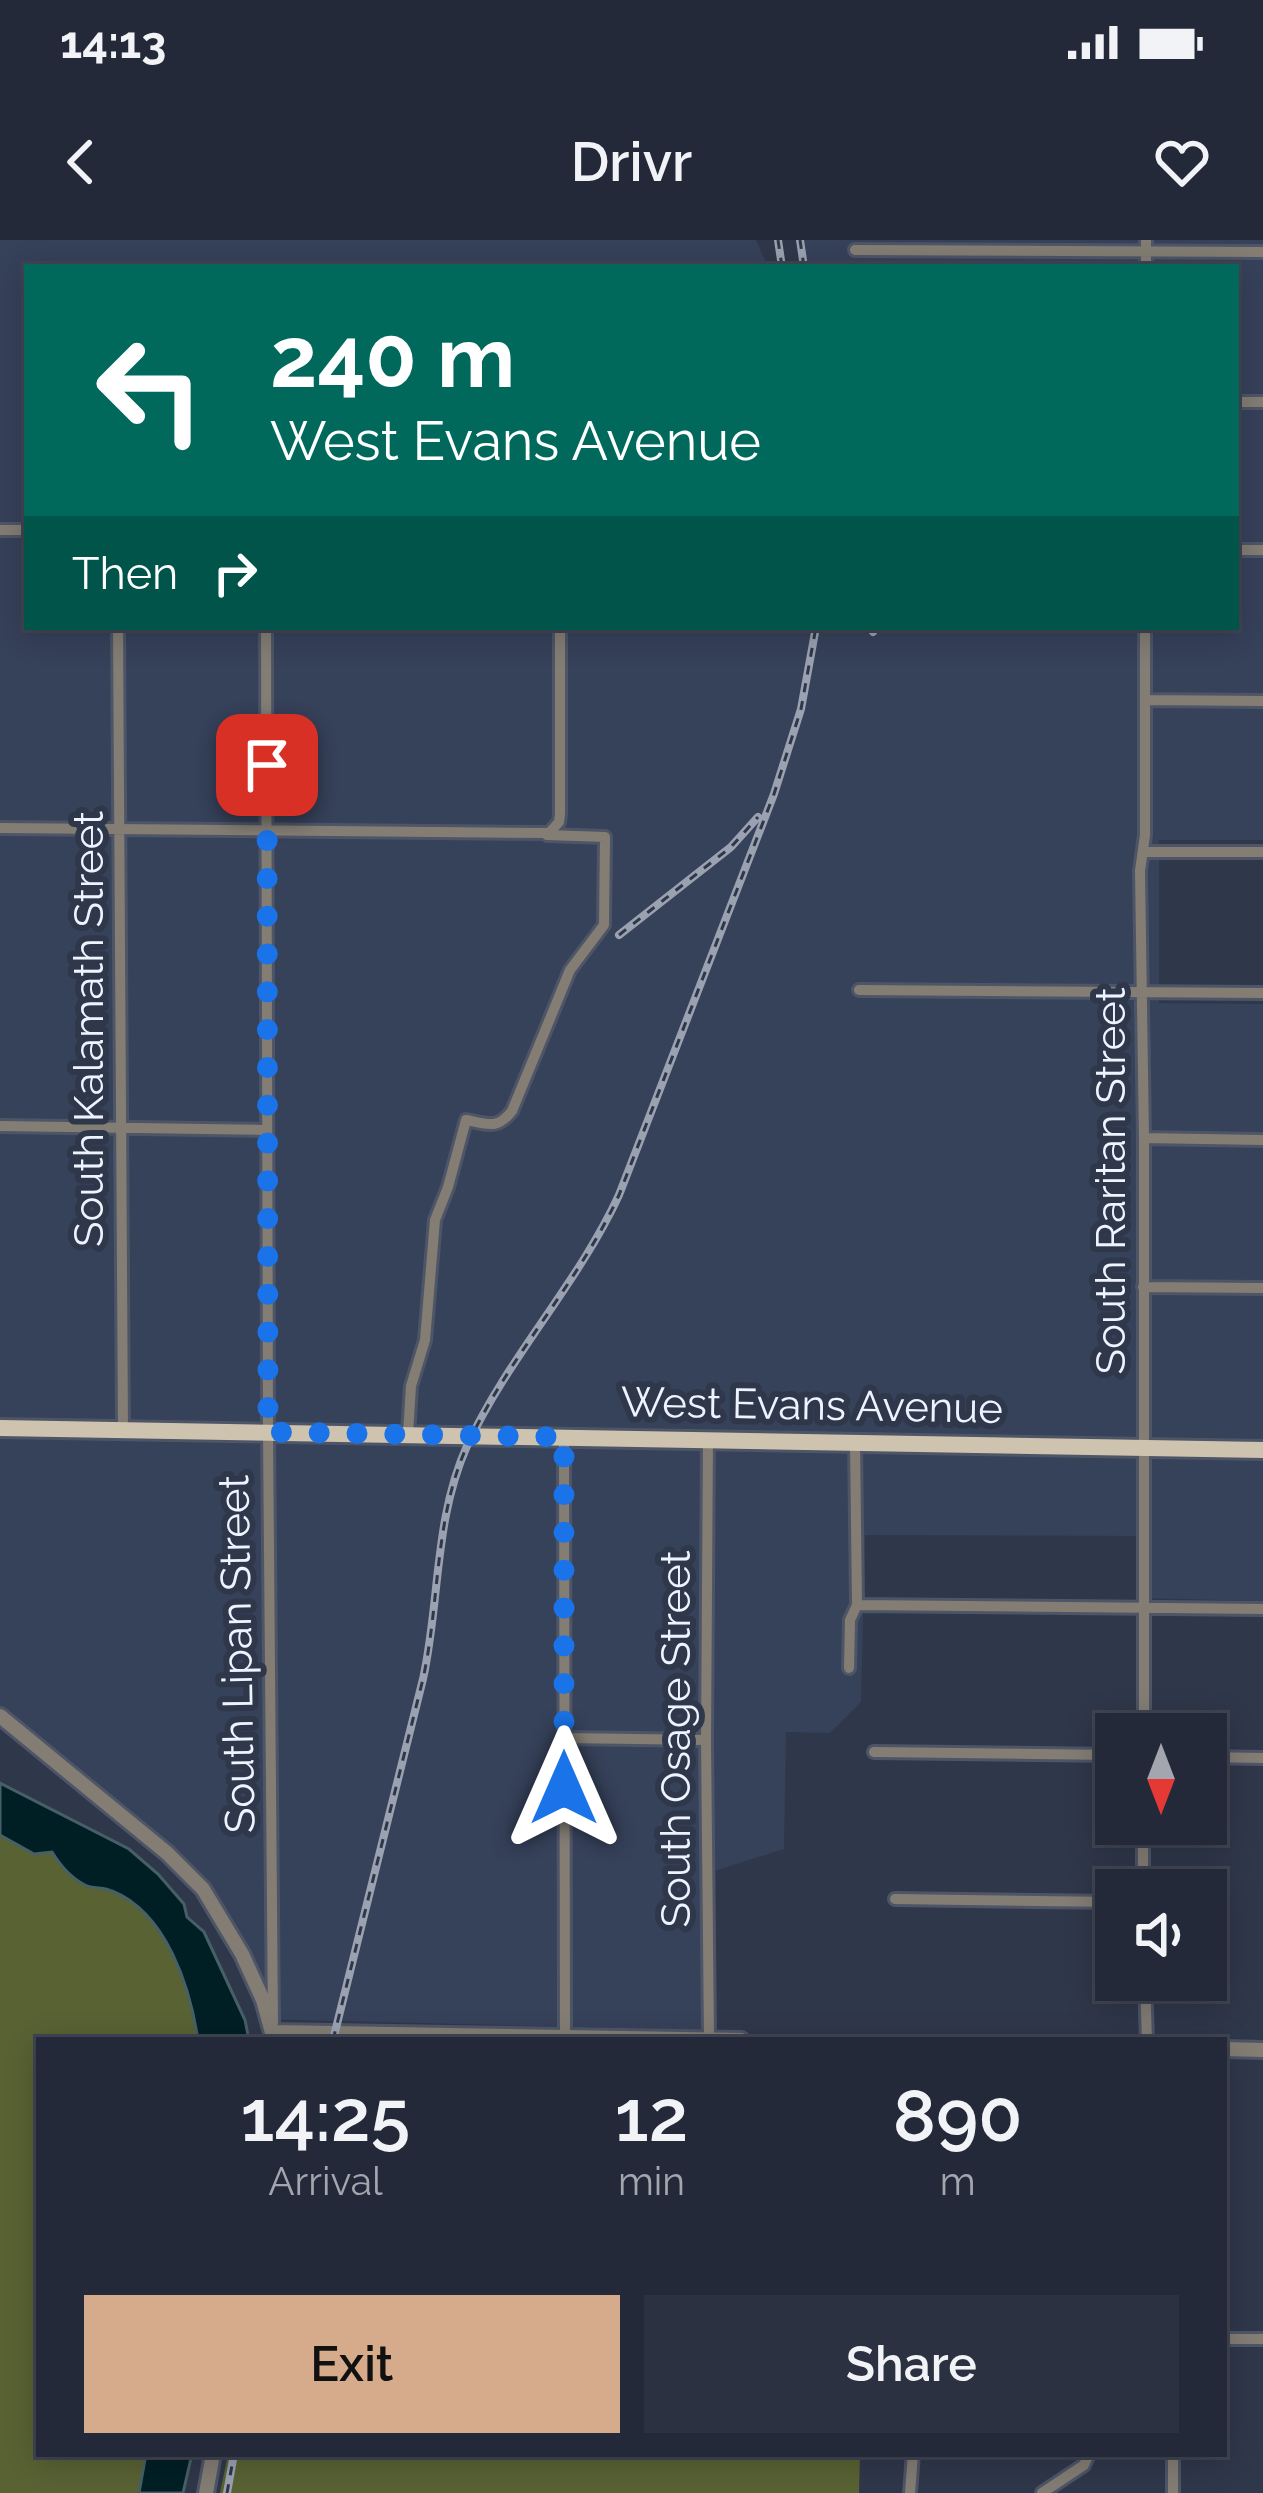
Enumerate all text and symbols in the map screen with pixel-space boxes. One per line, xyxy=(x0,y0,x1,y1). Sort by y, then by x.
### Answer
text: 14:13 xyxy=(60,16,166,69)
icon: back xyxy=(48,129,114,195)
icon: heart xyxy=(1149,129,1215,195)
text: Drivr xyxy=(571,130,692,194)
text: 240 m xyxy=(270,308,515,407)
icon: left xyxy=(72,312,228,468)
text: West Evans Avenue xyxy=(270,409,761,473)
icon: right xyxy=(202,540,268,606)
text: Then xyxy=(72,547,178,600)
pin xyxy=(216,714,318,816)
icon: arrive xyxy=(234,732,300,798)
street label: South Kalamath Street xyxy=(64,811,113,1247)
street label: South Raritan Street xyxy=(1086,987,1135,1375)
street label: West Evans Avenue xyxy=(621,1377,1003,1433)
street label: South Lipan Street xyxy=(209,1474,265,1834)
street label: South Osage Street xyxy=(651,1550,700,1928)
north arrow xyxy=(1095,1713,1227,1845)
map controls xyxy=(1095,1713,1227,2001)
position arrow xyxy=(501,1725,627,1851)
button: sound xyxy=(1095,1869,1227,2001)
text: 14:25 xyxy=(240,2073,410,2158)
text: 12 xyxy=(615,2073,688,2158)
text: 890 xyxy=(893,2073,1023,2158)
text: Arrival xyxy=(268,2158,383,2204)
text: min xyxy=(618,2158,685,2204)
text: m xyxy=(940,2158,976,2204)
button: Exit xyxy=(84,2295,620,2433)
button: Share xyxy=(644,2295,1179,2433)

